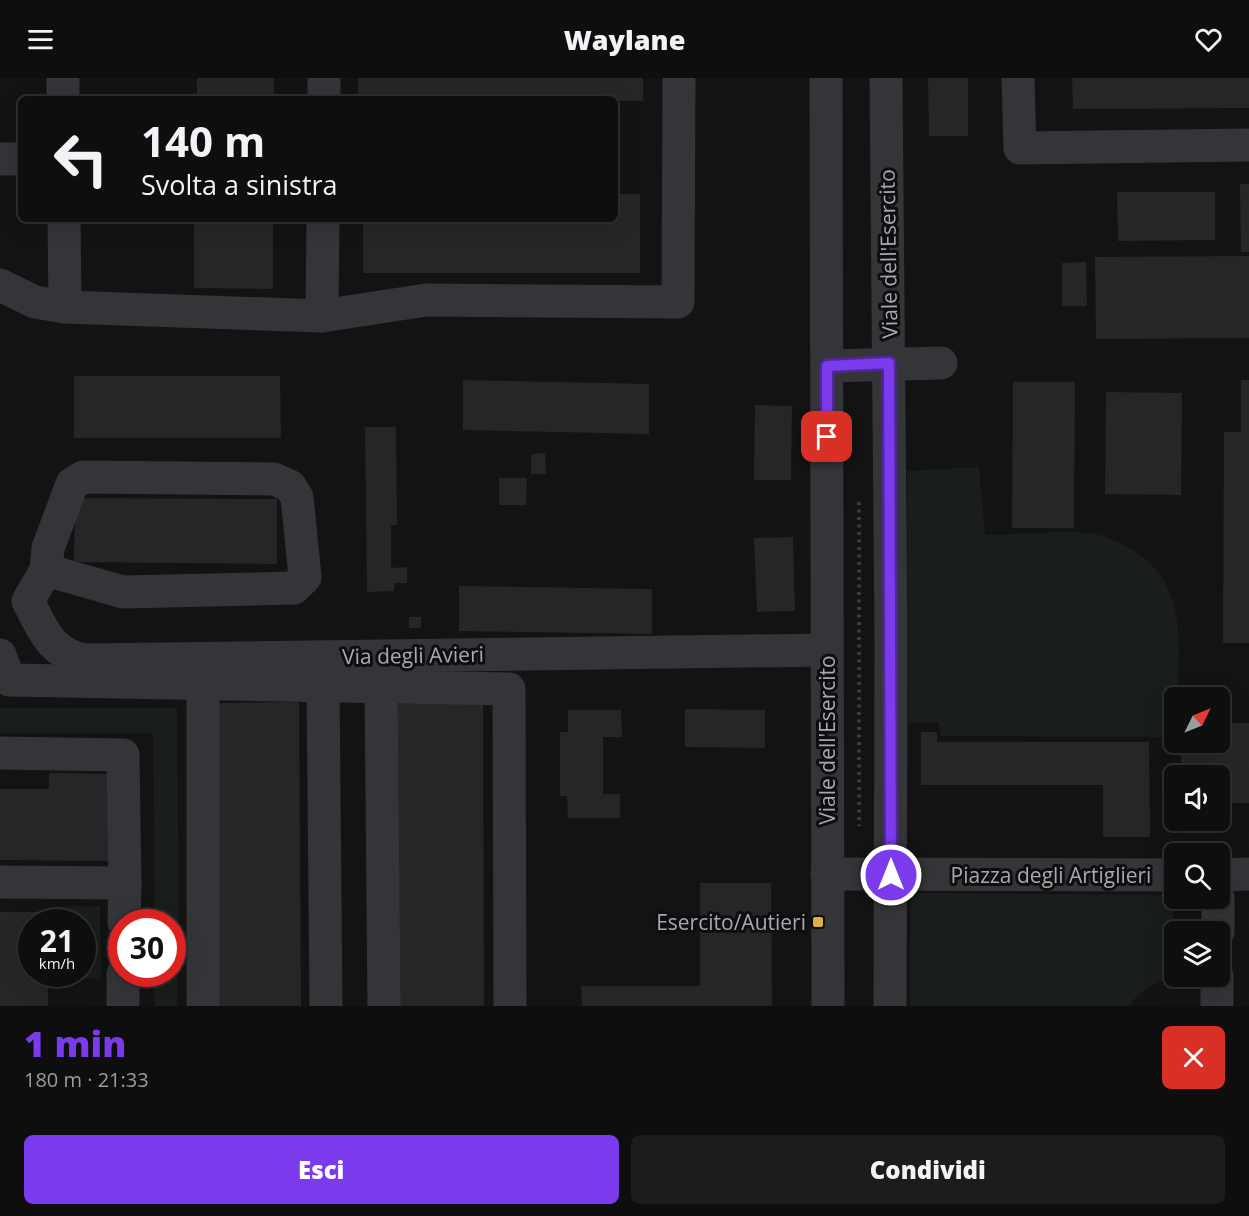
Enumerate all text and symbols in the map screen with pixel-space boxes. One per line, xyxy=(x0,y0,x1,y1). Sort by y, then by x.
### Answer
text: Waylane xyxy=(564,21,685,58)
icon: menu xyxy=(24,23,57,56)
icon: heart xyxy=(1192,23,1225,56)
text: 140 m xyxy=(141,112,265,169)
icon: left xyxy=(42,120,120,198)
text: Svolta a sinistra xyxy=(141,166,338,203)
street label: Viale dell'Esercito xyxy=(873,169,903,339)
pin xyxy=(801,411,852,462)
icon: arrive xyxy=(810,420,843,453)
street label: Via degli Avieri xyxy=(342,640,484,670)
street label: Viale dell'Esercito xyxy=(813,655,841,825)
north arrow xyxy=(1164,687,1230,753)
map controls xyxy=(1164,687,1230,987)
button: sound xyxy=(1164,765,1230,831)
position arrow xyxy=(859,843,923,907)
button: search xyxy=(1164,843,1230,909)
street label: Piazza degli Artiglieri xyxy=(951,861,1151,889)
place label: Esercito/Autieri xyxy=(656,908,806,936)
speed limit sign: 30 xyxy=(108,909,186,987)
marker: Esercito/Autieri xyxy=(811,915,825,929)
text: 21 xyxy=(40,920,74,961)
button: layers xyxy=(1164,921,1230,987)
text: km/h xyxy=(39,953,75,973)
text: 1 min xyxy=(24,1019,126,1068)
button: close xyxy=(1162,1026,1225,1089)
text: 180 m · 21:33 xyxy=(24,1066,149,1093)
button: Esci xyxy=(24,1135,619,1204)
button: Condividi xyxy=(631,1135,1225,1204)

